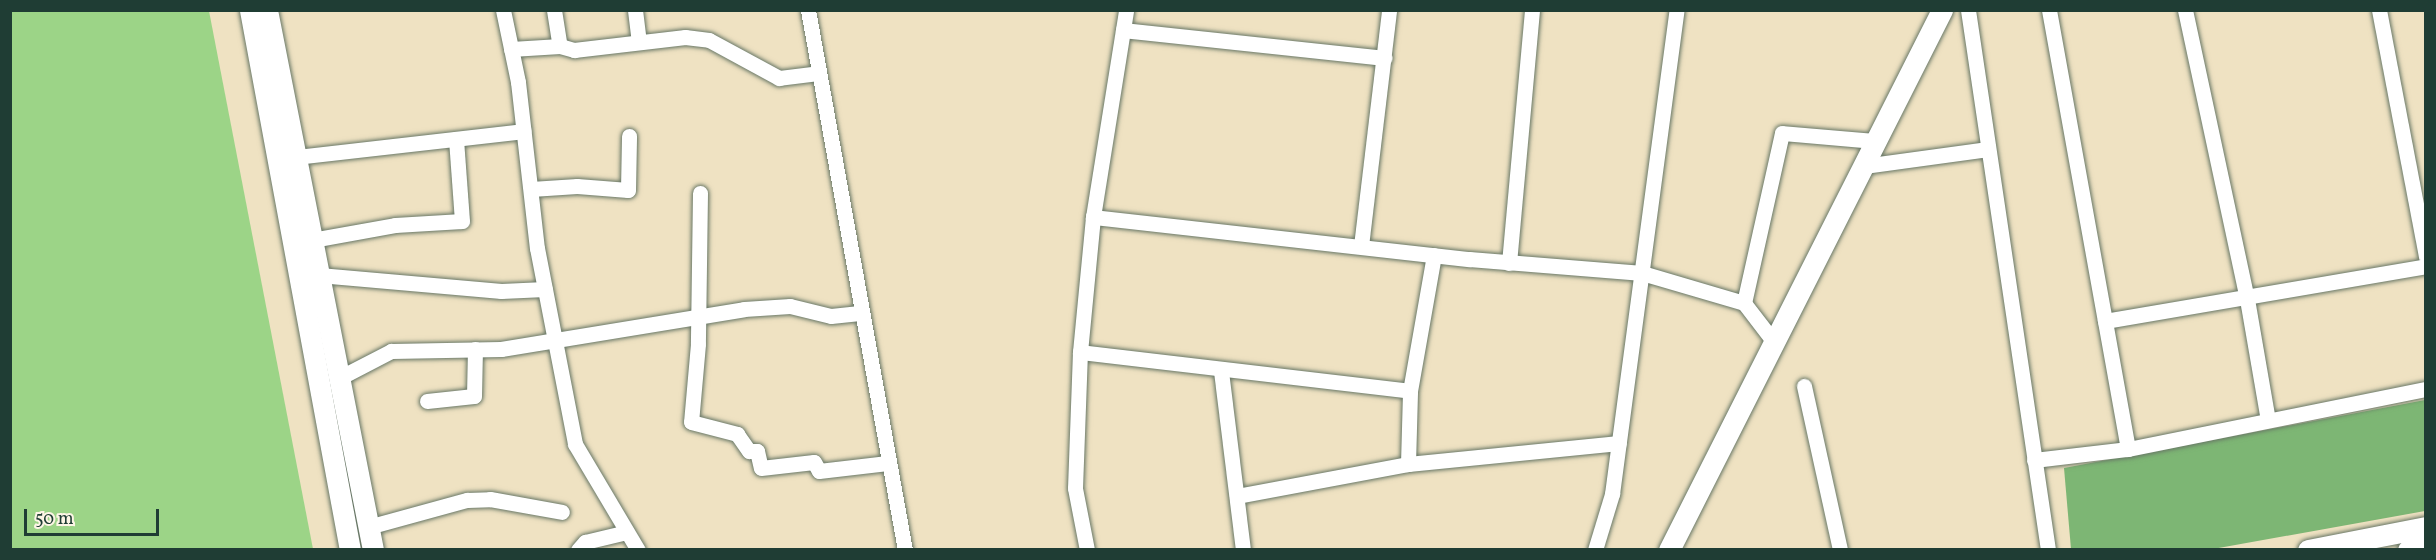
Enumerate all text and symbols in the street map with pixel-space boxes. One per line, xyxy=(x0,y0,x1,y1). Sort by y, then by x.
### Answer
scale bar xyxy=(27,497,162,535)
text: 50 m xyxy=(35,507,74,532)

